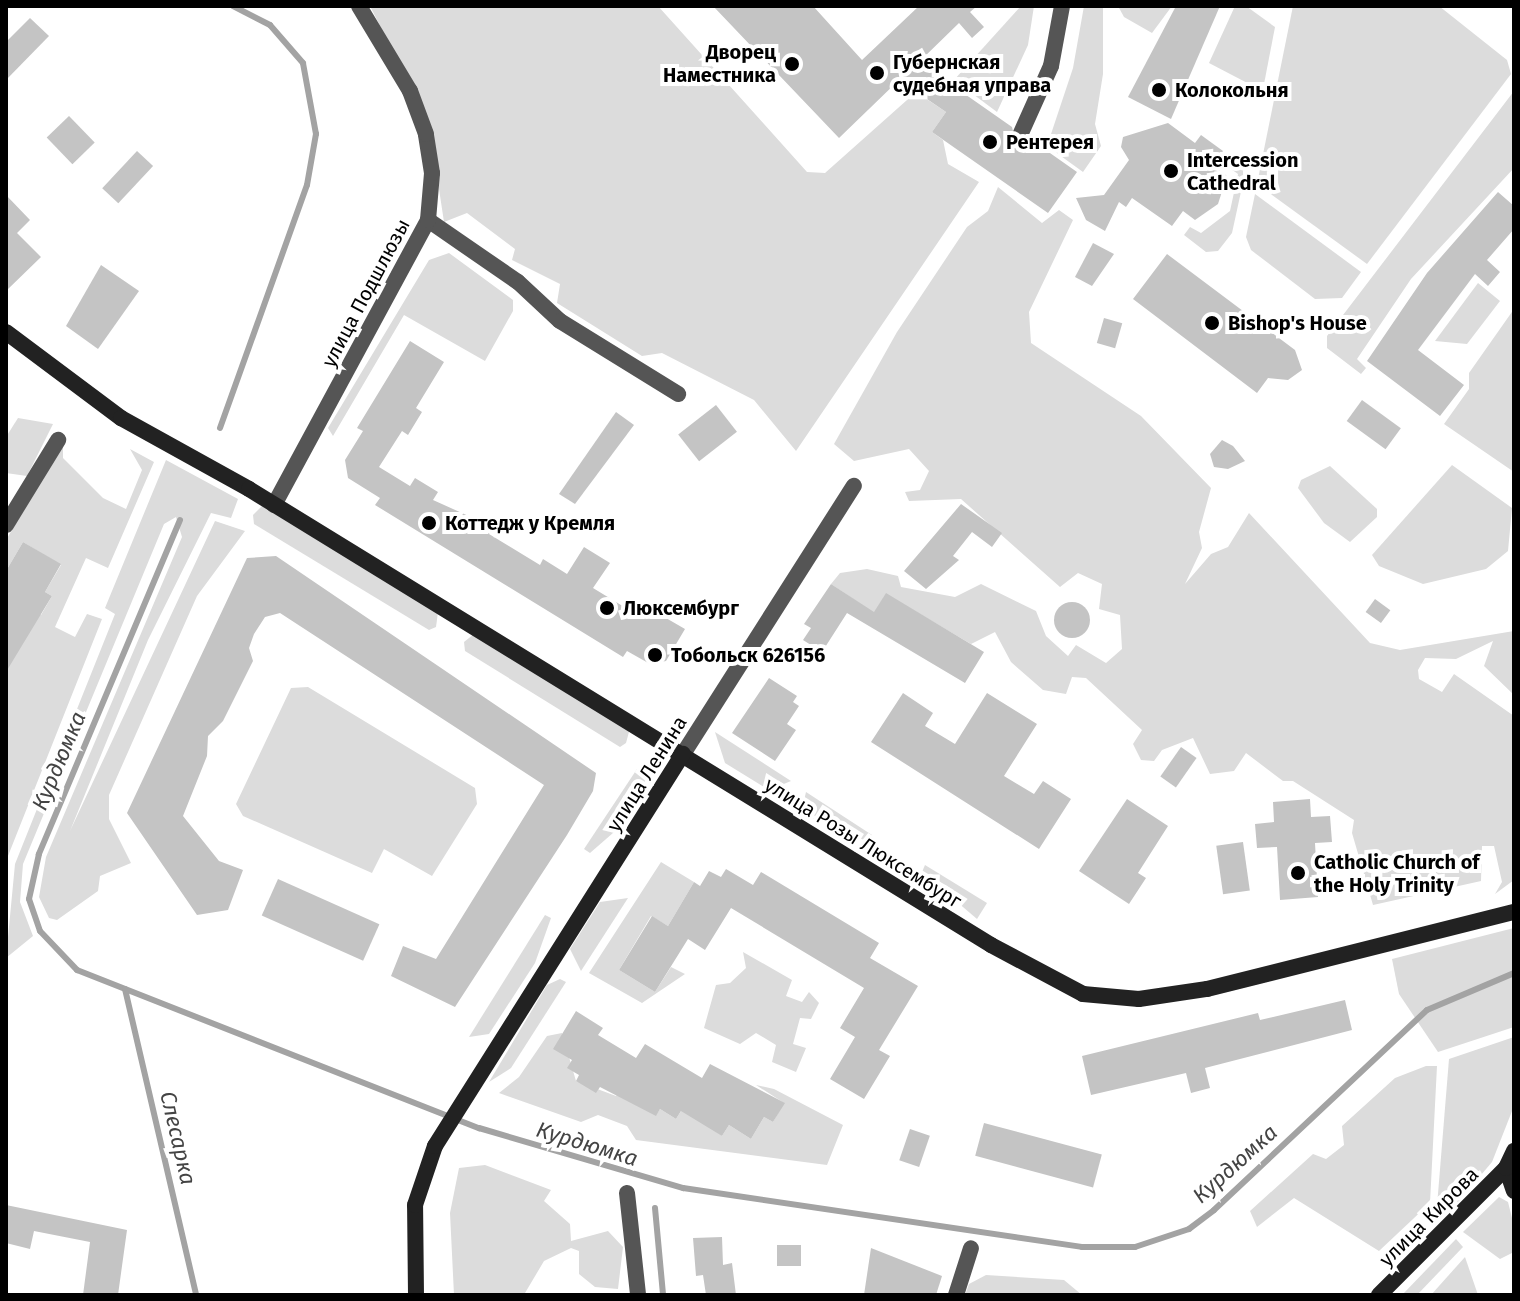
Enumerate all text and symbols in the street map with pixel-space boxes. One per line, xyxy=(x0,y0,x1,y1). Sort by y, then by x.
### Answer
place label: Дворец Наместника xyxy=(663,40,776,87)
place label: Губернская судебная управа xyxy=(893,50,1051,97)
marker: Дворец Наместника xyxy=(783,55,801,73)
marker: Губернская судебная управа xyxy=(868,64,886,82)
place label: Колокольня xyxy=(1175,78,1289,102)
marker: Колокольня xyxy=(1150,81,1168,99)
place label: Рентерея xyxy=(1006,130,1094,154)
marker: Рентерея xyxy=(981,133,999,151)
place label: Intercession Cathedral xyxy=(1187,148,1298,195)
marker: Intercession Cathedral xyxy=(1162,162,1180,180)
street label: улица Подшлюзы xyxy=(317,215,415,371)
place label: Bishop's House xyxy=(1228,311,1367,335)
marker: Bishop's House xyxy=(1203,314,1221,332)
place label: Коттедж у Кремля xyxy=(445,511,615,535)
marker: Коттедж у Кремля xyxy=(420,514,438,532)
place label: Люксембург xyxy=(623,596,739,620)
marker: Люксембург xyxy=(598,599,616,617)
place label: Тобольск 626156 xyxy=(671,643,825,667)
marker: Тобольск 626156 xyxy=(646,646,664,664)
water label: Курдюмка xyxy=(26,708,92,814)
street label: улица Ленина xyxy=(602,712,692,836)
street label: улица Розы Люксембург xyxy=(760,773,966,913)
place label: Catholic Church of the Holy Trinity xyxy=(1314,850,1479,897)
marker: Catholic Church of the Holy Trinity xyxy=(1289,864,1307,882)
water label: Слесарка xyxy=(154,1089,202,1187)
water label: Курдюмка xyxy=(533,1116,641,1172)
water label: Курдюмка xyxy=(1187,1119,1283,1209)
street label: улица Кирова xyxy=(1374,1162,1484,1272)

